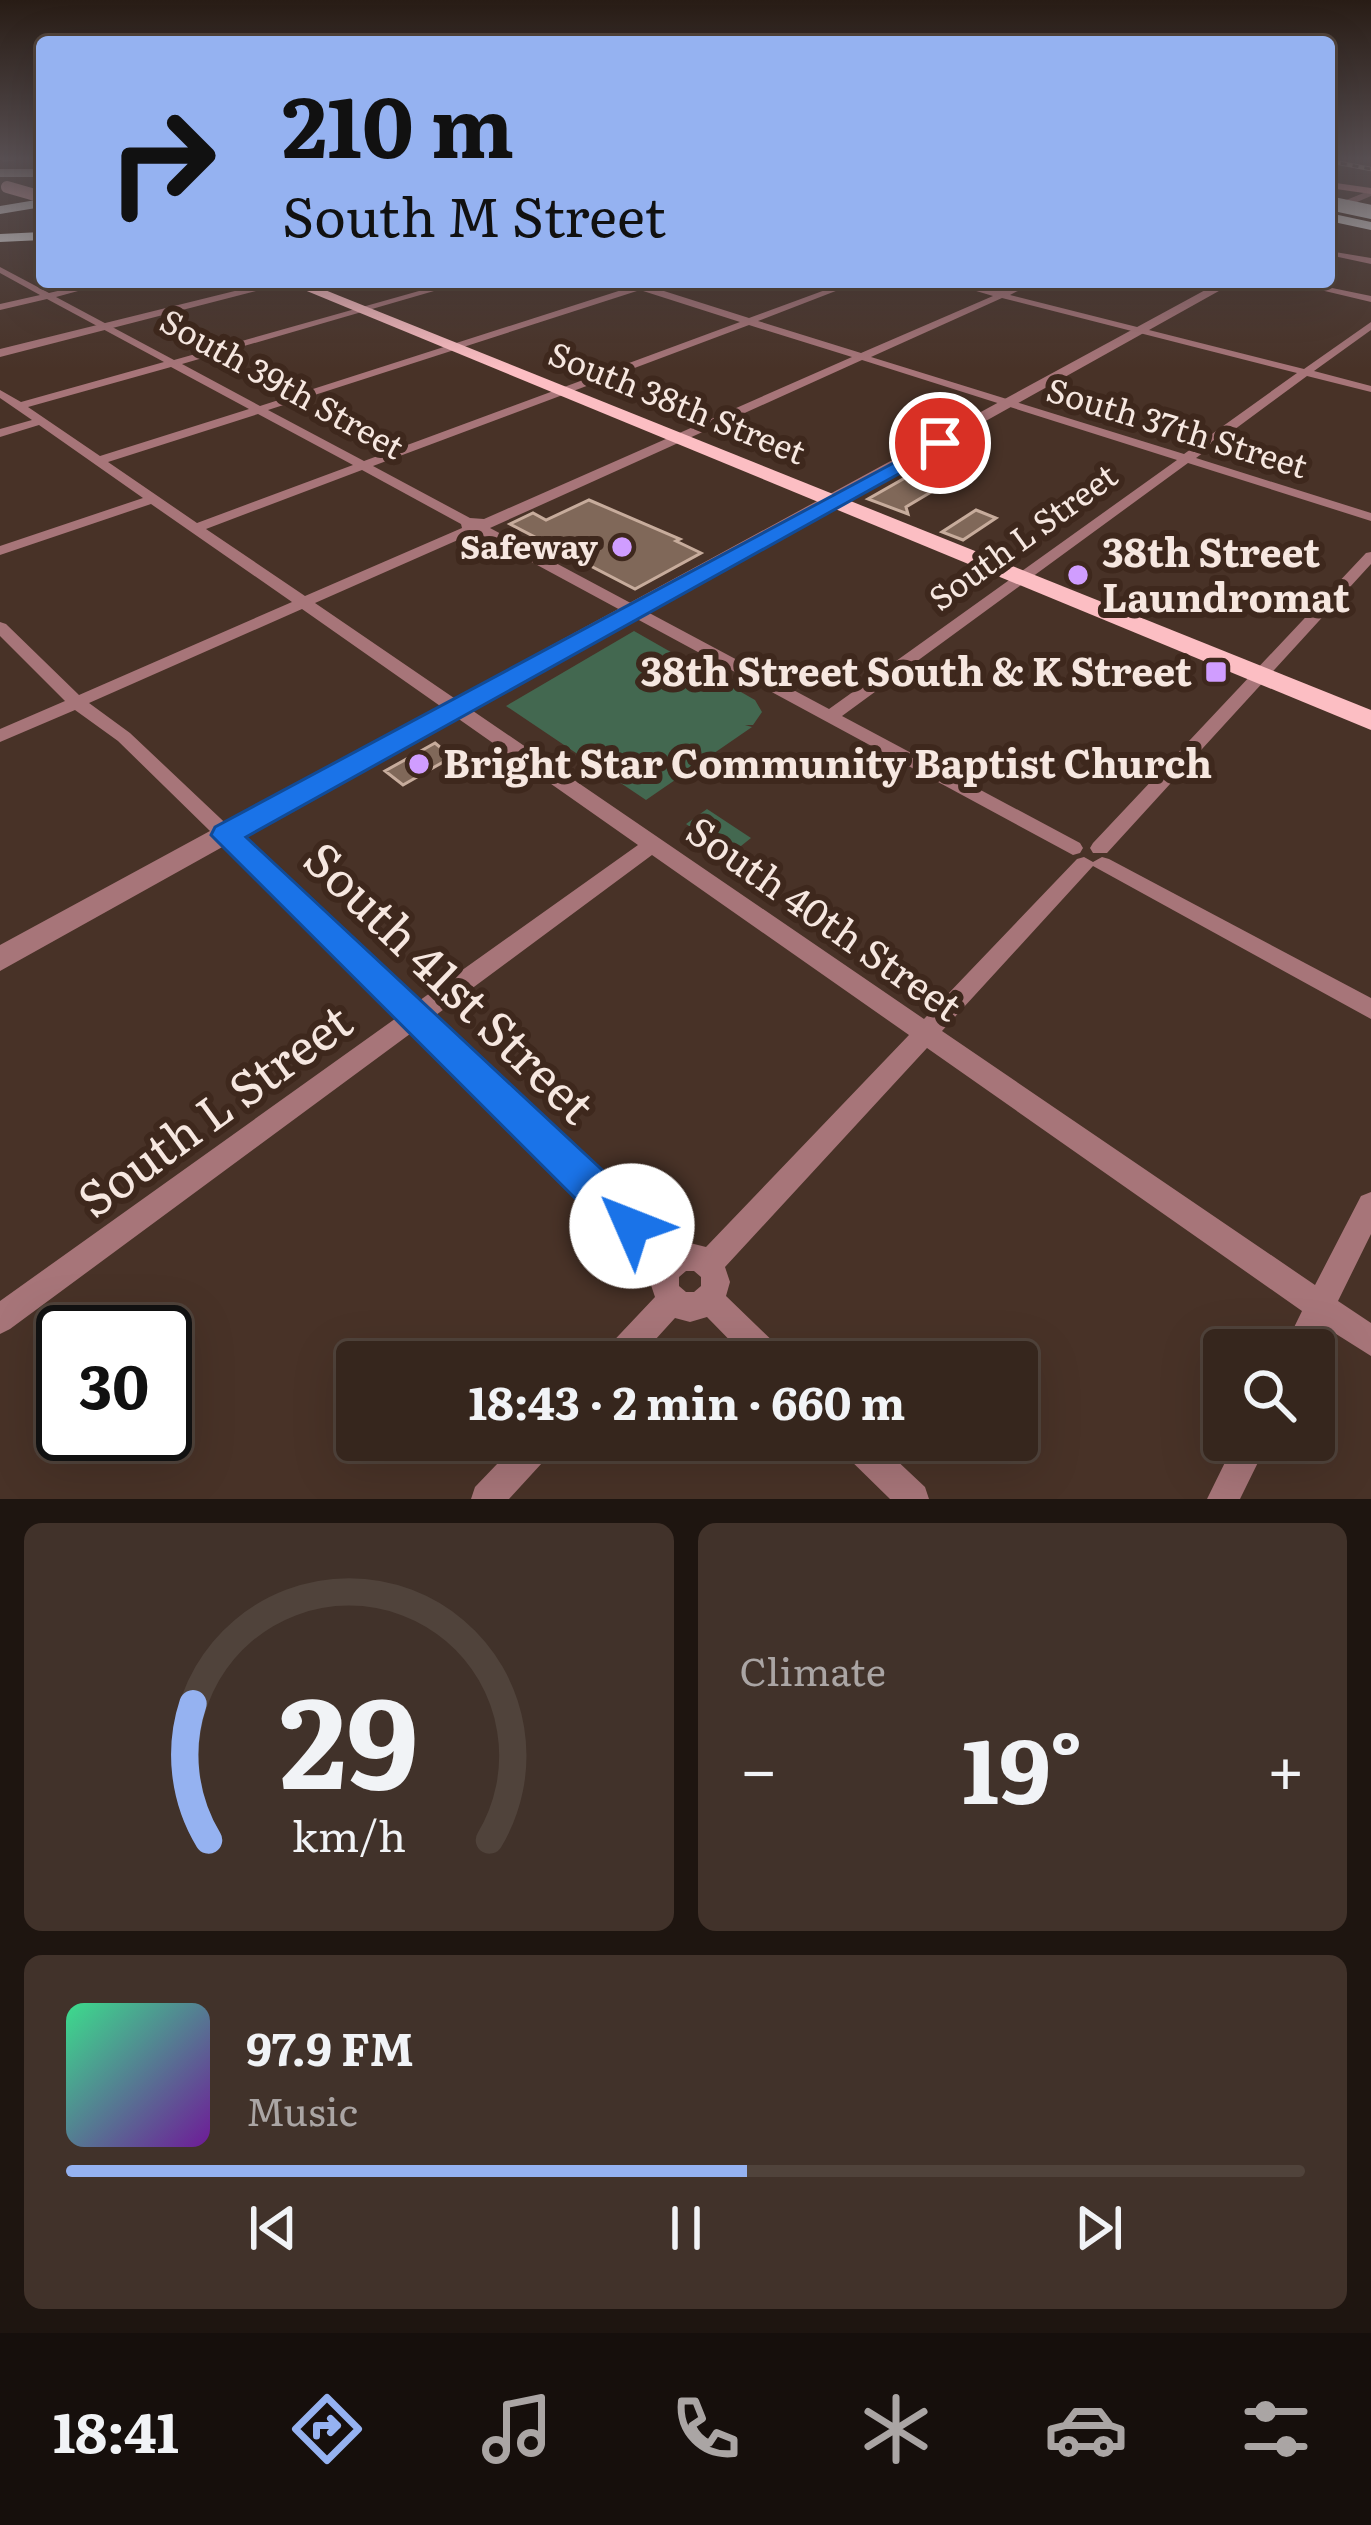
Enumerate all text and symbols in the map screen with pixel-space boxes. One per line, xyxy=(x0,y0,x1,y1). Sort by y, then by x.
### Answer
text: 210 m xyxy=(282,59,514,184)
icon: right xyxy=(84,84,240,240)
text: South M Street xyxy=(282,173,666,254)
street label: South 39th Street xyxy=(152,294,415,469)
street label: South 38th Street xyxy=(542,327,814,475)
street label: South 37th Street xyxy=(1041,363,1315,489)
pin xyxy=(889,392,991,494)
icon: arrive xyxy=(907,410,973,476)
street label: South L Street xyxy=(917,449,1127,620)
place label: Safeway xyxy=(460,520,599,569)
place label: 38th Street Laundromat xyxy=(1102,521,1350,624)
marker: Safeway xyxy=(609,534,635,560)
marker: 38th Street Laundromat xyxy=(1065,562,1091,588)
place label: 38th Street South & K Street xyxy=(640,640,1192,698)
marker: 38th Street South & K Street xyxy=(1203,659,1229,685)
place label: Bright Star Community Baptist Church xyxy=(443,732,1212,790)
marker: Bright Star Community Baptist Church xyxy=(406,751,432,777)
street label: South 40th Street xyxy=(676,800,975,1033)
street label: South 41st Street xyxy=(290,823,613,1138)
street label: South L Street xyxy=(61,984,365,1232)
position arrow xyxy=(569,1163,695,1289)
speed limit sign: 30 xyxy=(36,1305,192,1461)
map controls xyxy=(1203,1329,1335,1461)
button: search xyxy=(1203,1329,1335,1461)
text: 18:43 · 2 min · 660 m xyxy=(469,1367,905,1434)
text: Climate xyxy=(740,1640,886,1698)
text: 29 xyxy=(279,1642,418,1827)
text: 19° xyxy=(962,1698,1083,1832)
text: − xyxy=(740,1716,778,1814)
text: + xyxy=(1267,1716,1305,1814)
text: km/h xyxy=(292,1802,406,1865)
text: 97.9 FM xyxy=(246,2013,414,2080)
text: Music xyxy=(246,2080,358,2138)
icon: previous xyxy=(240,2195,306,2261)
icon: pause xyxy=(653,2195,719,2261)
icon: next xyxy=(1066,2195,1132,2261)
icon: directions xyxy=(285,2387,369,2471)
icon: music xyxy=(475,2387,559,2471)
icon: phone xyxy=(664,2387,748,2471)
icon: climate xyxy=(854,2387,938,2471)
icon: car xyxy=(1044,2387,1128,2471)
icon: filters xyxy=(1234,2387,1318,2471)
text: 18:41 xyxy=(53,2389,179,2470)

